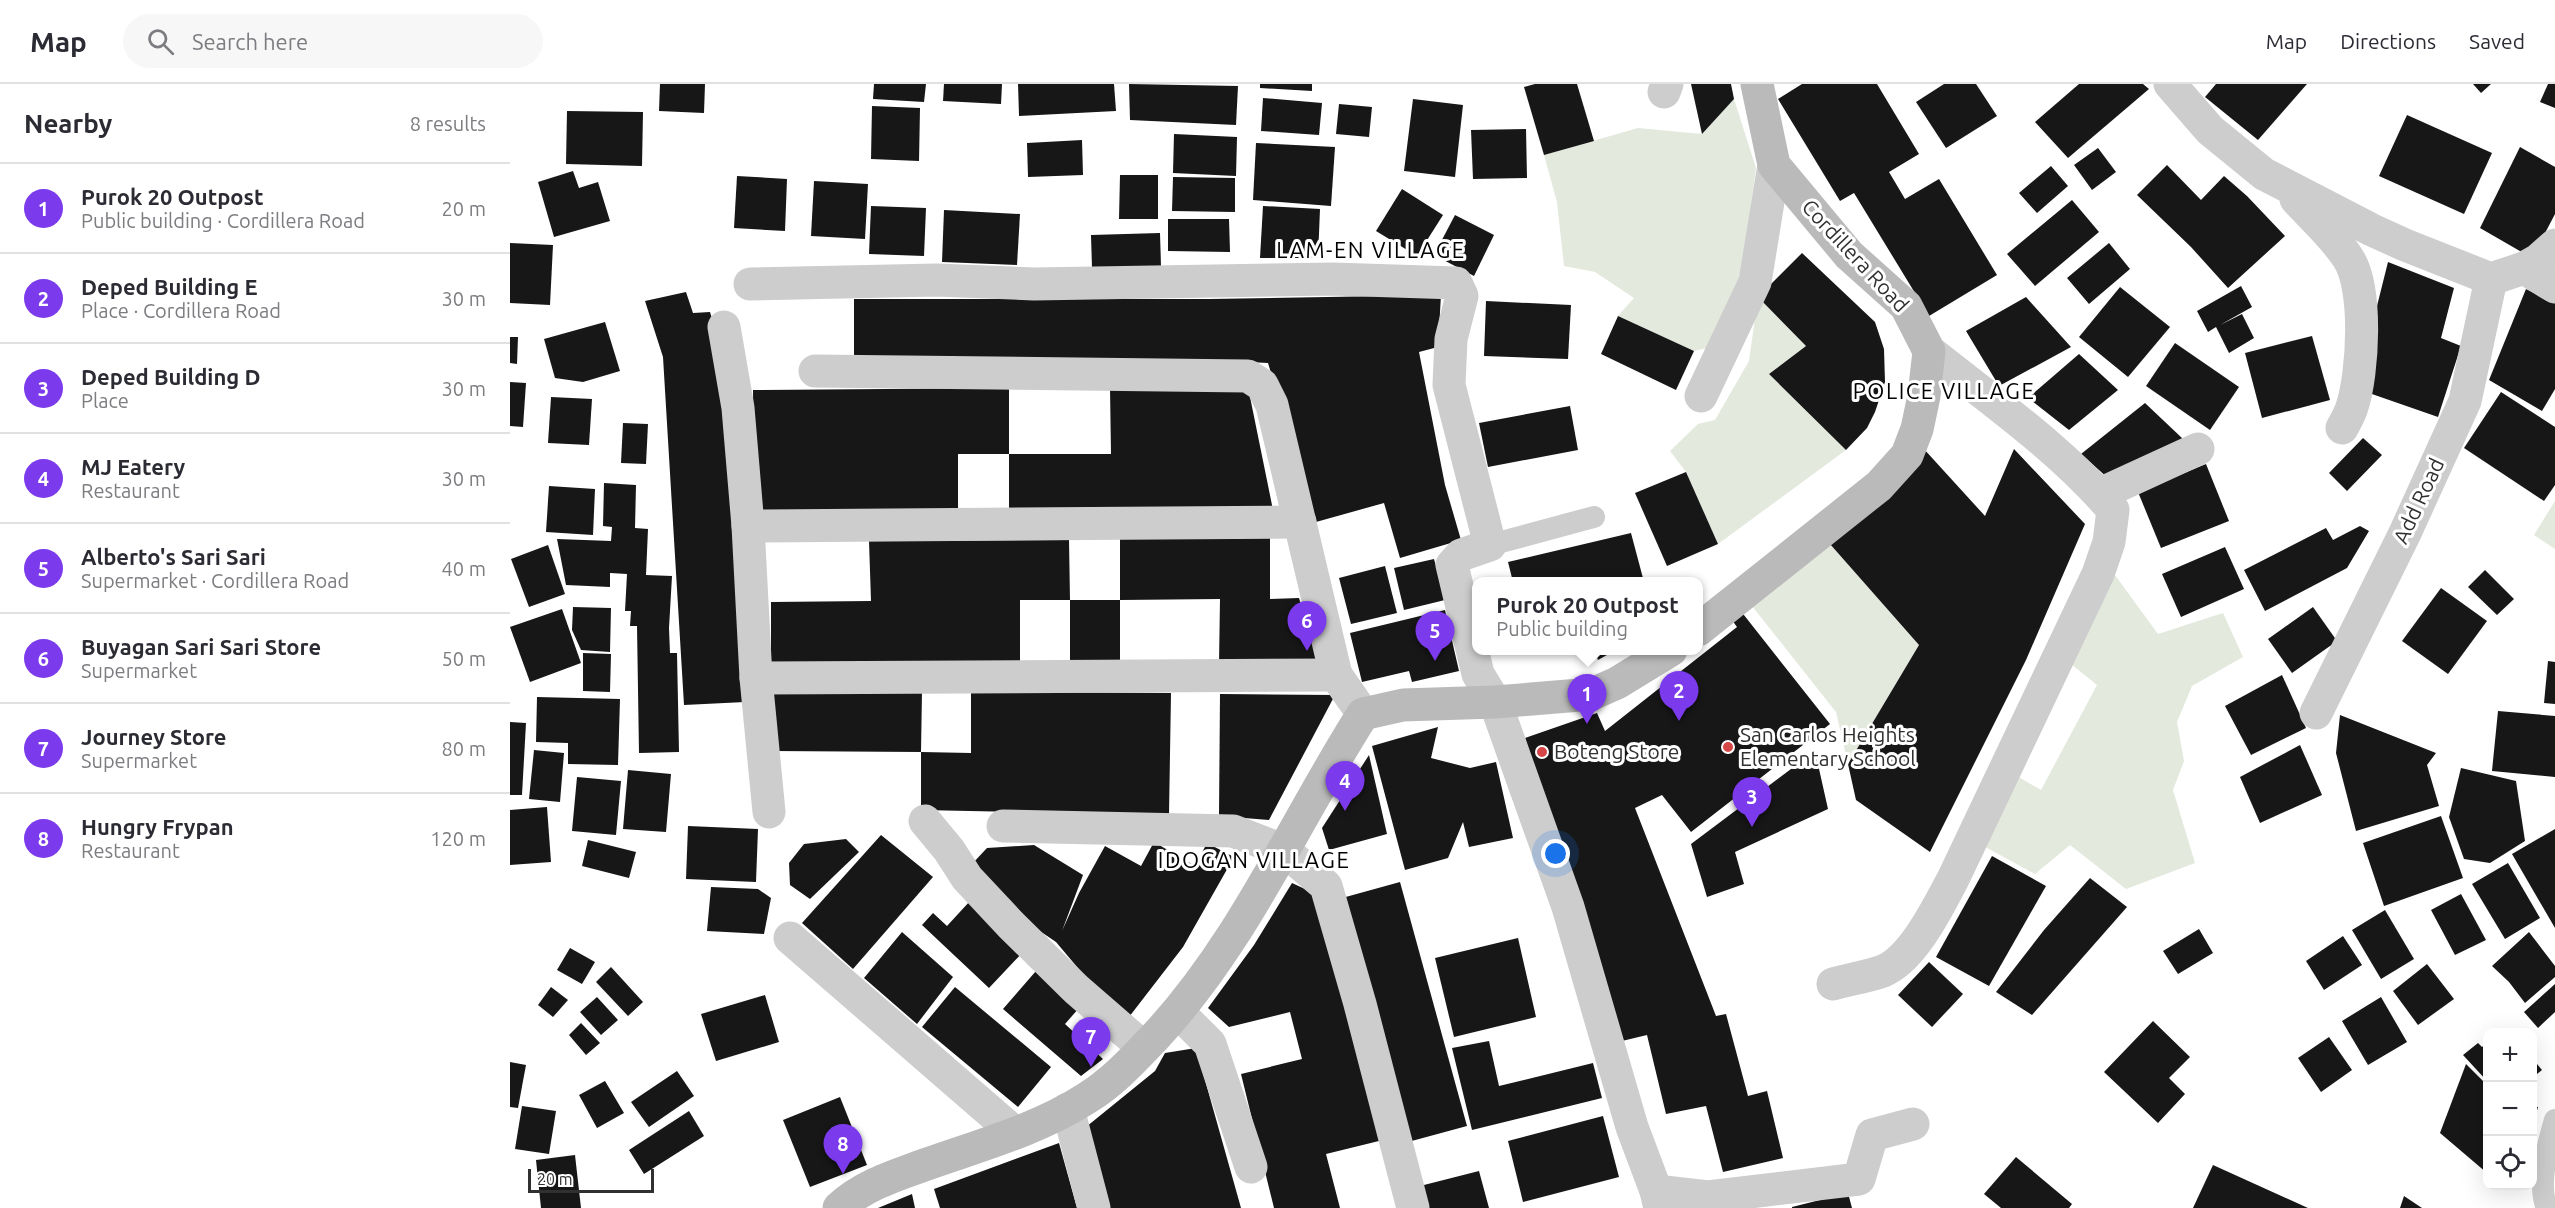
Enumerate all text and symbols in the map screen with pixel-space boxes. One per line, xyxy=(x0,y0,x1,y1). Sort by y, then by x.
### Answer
search box xyxy=(123,14,543,68)
icon: search xyxy=(144,25,177,58)
text: Map xyxy=(30,26,87,57)
text: Search here xyxy=(192,29,308,54)
text: Map xyxy=(2266,29,2307,53)
text: Directions xyxy=(2340,29,2436,53)
text: Saved xyxy=(2469,29,2525,53)
text: Nearby xyxy=(24,109,112,138)
text: 8 results xyxy=(410,112,486,135)
text: Purok 20 Outpost xyxy=(81,184,263,209)
street label: Cordillera Road xyxy=(1798,194,1914,317)
text: 1 xyxy=(38,197,49,220)
text: 20 m xyxy=(442,197,486,220)
text: Public building · Cordillera Road xyxy=(81,209,365,232)
district label: LAM-EN VILLAGE xyxy=(1276,237,1466,262)
text: Deped Building E xyxy=(81,274,258,299)
text: 2 xyxy=(38,287,49,310)
text: 30 m xyxy=(442,287,486,310)
text: Place · Cordillera Road xyxy=(81,299,281,322)
text: Deped Building D xyxy=(81,364,261,389)
text: 3 xyxy=(38,377,49,400)
text: 30 m xyxy=(442,377,486,400)
district label: POLICE VILLAGE xyxy=(1853,378,2035,403)
text: Place xyxy=(81,389,129,412)
text: MJ Eatery xyxy=(81,454,185,479)
street label: Add Road xyxy=(2388,454,2448,547)
text: 4 xyxy=(38,467,49,490)
text: 30 m xyxy=(442,467,486,490)
text: Restaurant xyxy=(81,479,180,502)
text: Alberto's Sari Sari xyxy=(81,544,266,569)
text: 5 xyxy=(38,557,49,580)
text: 40 m xyxy=(442,557,486,580)
text: Supermarket · Cordillera Road xyxy=(81,569,349,592)
popup xyxy=(1472,577,1703,655)
text: Purok 20 Outpost xyxy=(1496,592,1679,617)
pin: 6 xyxy=(1288,602,1326,651)
pin: 5 xyxy=(1416,612,1454,661)
text: Public building xyxy=(1496,617,1628,640)
text: Buyagan Sari Sari Store xyxy=(81,634,321,659)
text: 6 xyxy=(38,647,49,670)
text: 50 m xyxy=(442,647,486,670)
text: Supermarket xyxy=(81,659,197,682)
pin: 2 xyxy=(1660,672,1698,721)
pin: 1 xyxy=(1568,674,1606,724)
place label: San Carlos Heights Elementary School xyxy=(1740,722,1916,770)
text: Journey Store xyxy=(81,724,226,749)
text: 7 xyxy=(38,737,49,760)
text: 80 m xyxy=(442,737,486,760)
place label: Boteng Store xyxy=(1554,739,1679,763)
marker: San Carlos Heights Elementary School xyxy=(1721,740,1735,754)
marker: Boteng Store xyxy=(1535,745,1549,759)
text: Supermarket xyxy=(81,749,197,772)
pin: 4 xyxy=(1326,762,1364,811)
pin: 3 xyxy=(1732,778,1772,827)
text: Hungry Frypan xyxy=(81,814,234,839)
text: 8 xyxy=(38,827,49,850)
text: 120 m xyxy=(430,827,486,850)
text: Restaurant xyxy=(81,839,180,862)
your location xyxy=(1541,839,1570,868)
district label: IDOGAN VILLAGE xyxy=(1158,847,1350,872)
pin: 7 xyxy=(1072,1018,1110,1067)
map controls xyxy=(2483,1028,2537,1190)
button: + xyxy=(2483,1028,2537,1082)
button: − xyxy=(2483,1082,2537,1136)
pin: 8 xyxy=(824,1124,862,1174)
button: locate xyxy=(2483,1136,2537,1190)
scale bar xyxy=(528,1166,654,1194)
text: 20 m xyxy=(537,1170,573,1188)

